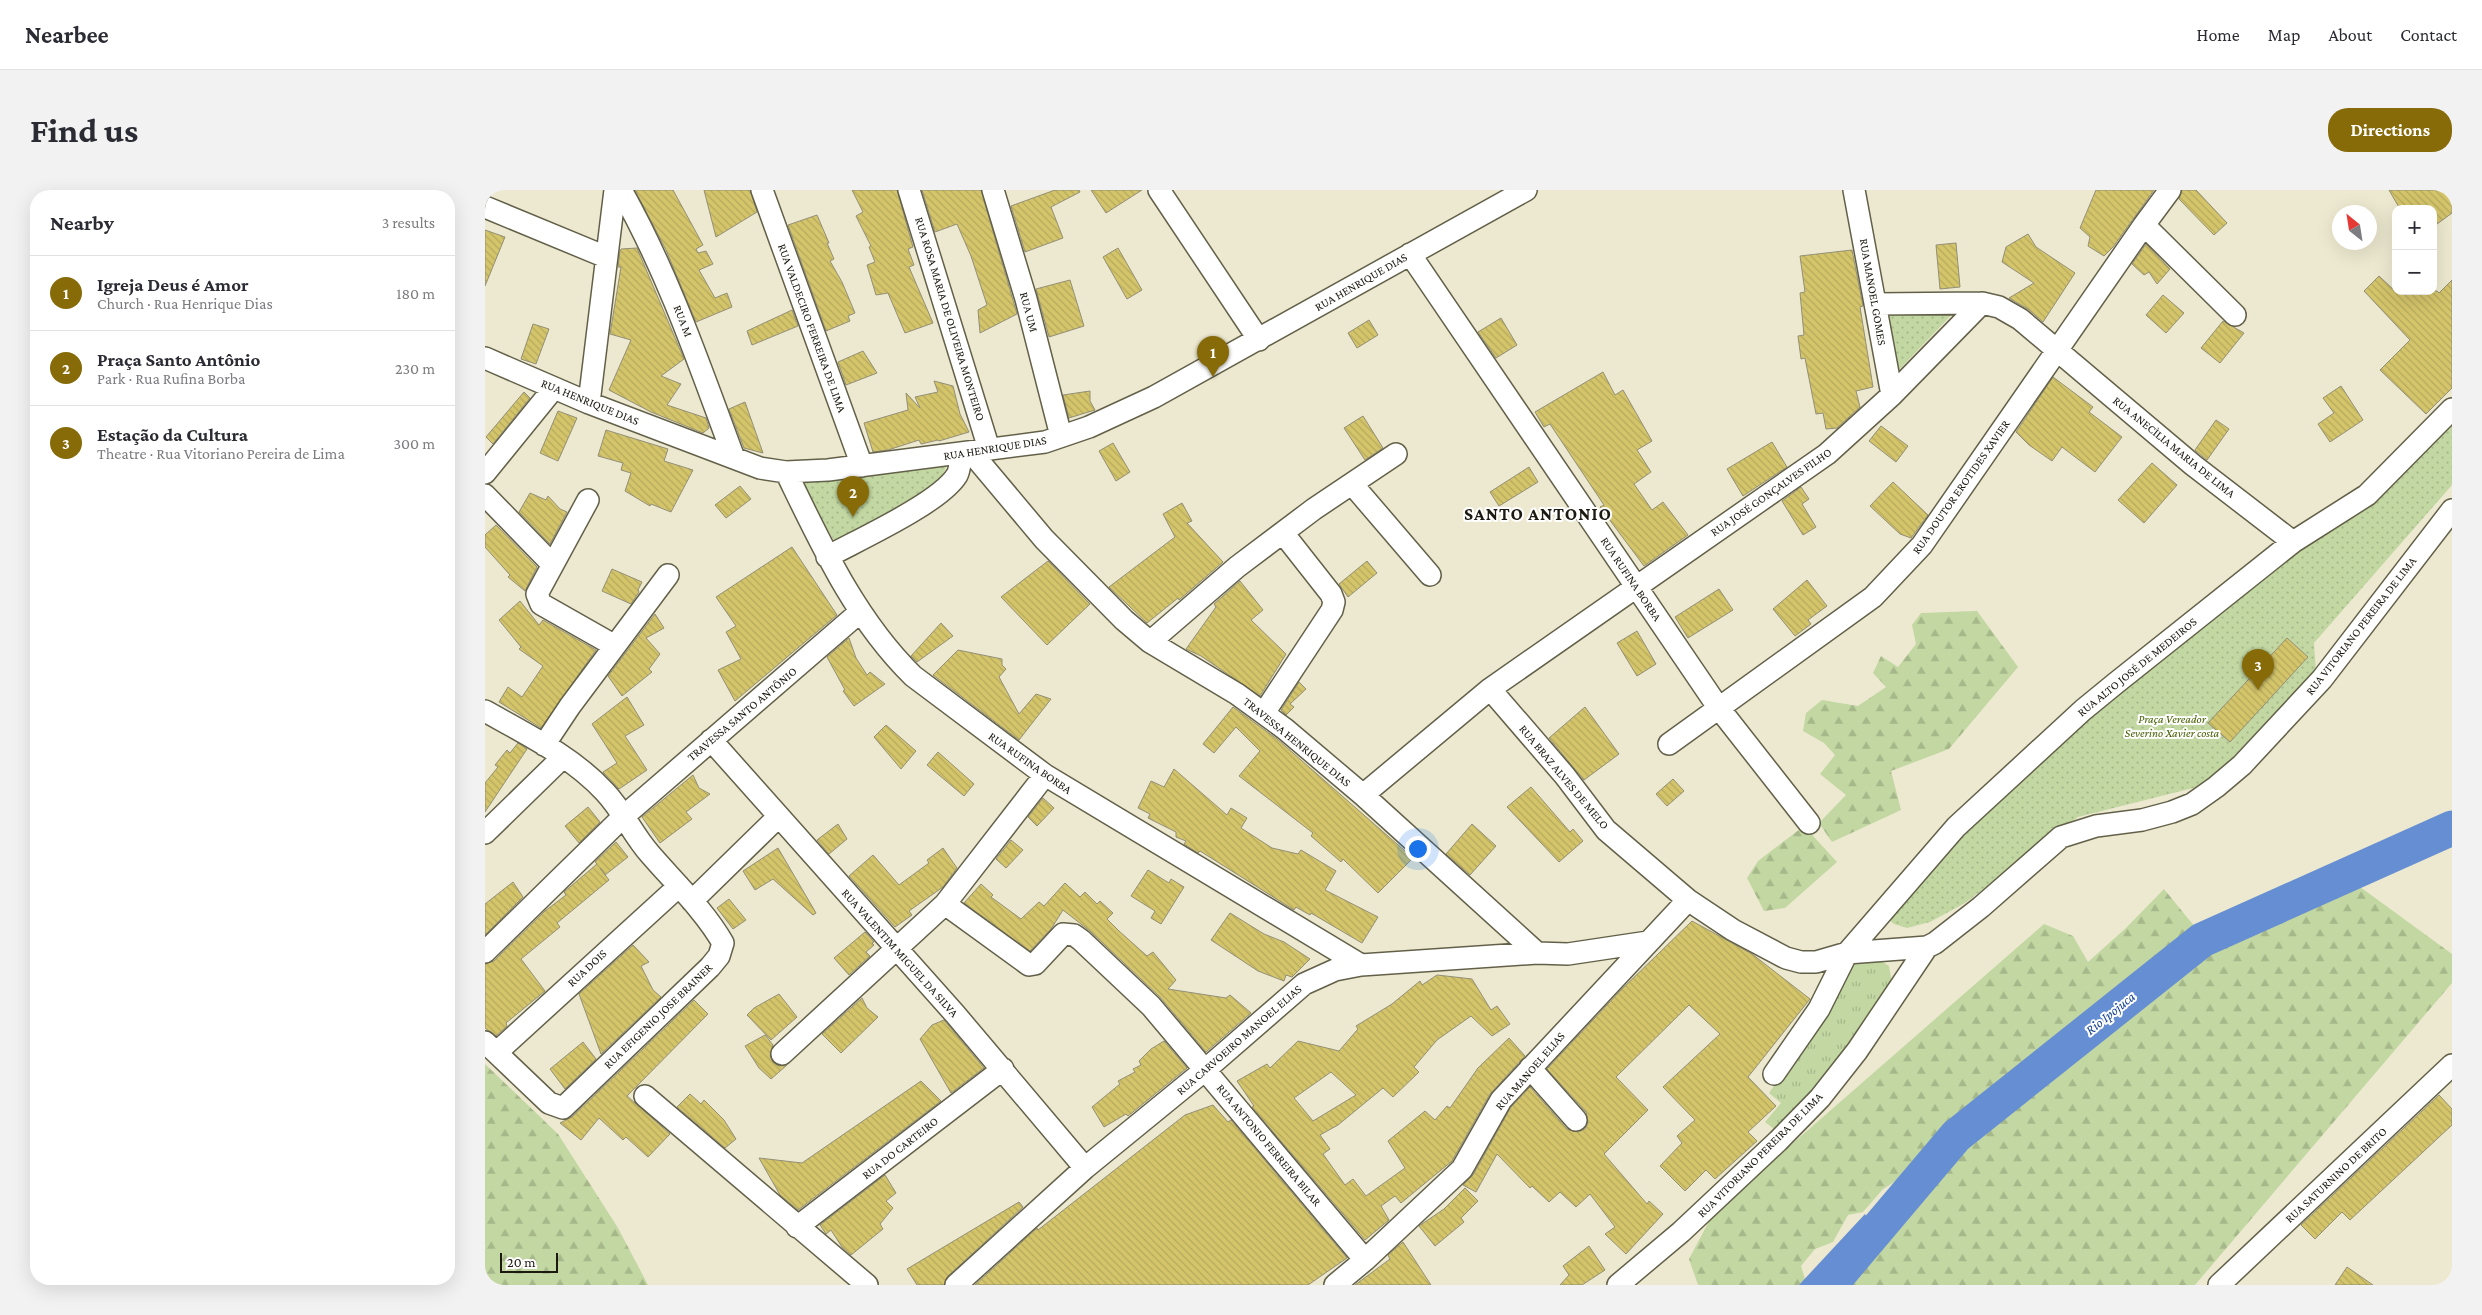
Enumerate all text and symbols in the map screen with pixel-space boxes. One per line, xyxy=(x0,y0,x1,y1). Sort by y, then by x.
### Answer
text: Nearbee xyxy=(25,21,109,48)
text: Home xyxy=(2197,25,2240,45)
text: Map xyxy=(2268,25,2300,45)
text: About xyxy=(2328,25,2372,45)
text: Contact xyxy=(2400,25,2457,45)
button: Directions xyxy=(2328,108,2452,152)
text: Find us xyxy=(30,111,138,150)
north arrow xyxy=(2332,205,2377,250)
map controls xyxy=(2392,205,2437,295)
button: + xyxy=(2392,205,2437,250)
text: Nearby xyxy=(50,211,114,235)
text: 3 results xyxy=(382,214,435,231)
street label: RUA ROSA MARIA DE OLIVEIRA MONTEIRO xyxy=(912,215,988,423)
street label: RUA MANOEL GOMES xyxy=(1857,237,1889,347)
street label: RUA VALDECIRO FERREIRA DE LIMA xyxy=(775,242,849,415)
street label: RUA HENRIQUE DIAS xyxy=(1312,250,1410,314)
button: − xyxy=(2392,250,2437,295)
text: Igreja Deus é Amor xyxy=(97,274,249,295)
text: 1 xyxy=(63,285,69,302)
text: 180 m xyxy=(396,285,435,302)
street label: RUA UM xyxy=(1017,290,1041,334)
text: Church · Rua Henrique Dias xyxy=(97,295,273,312)
street label: RUA M xyxy=(671,303,695,339)
pin: 1 xyxy=(1197,336,1229,377)
text: Praça Santo Antônio xyxy=(97,349,260,370)
text: 2 xyxy=(62,360,70,377)
text: 230 m xyxy=(395,360,435,377)
text: Park · Rua Rufina Borba xyxy=(97,370,245,387)
street label: RUA HENRIQUE DIAS xyxy=(539,376,641,428)
street label: RUA ANECÌLIA MARIA DE LIMA xyxy=(2110,393,2238,501)
street label: RUA DOUTOR EROTIDES XAVIER xyxy=(1909,417,2013,557)
text: Estação da Cultura xyxy=(97,424,248,445)
street label: RUA HENRIQUE DIAS xyxy=(942,433,1048,463)
text: 3 xyxy=(62,435,70,452)
text: 300 m xyxy=(393,435,435,452)
text: Theatre · Rua Vitoriano Pereira de Lima xyxy=(97,445,345,462)
street label: RUA JOSÉ GONÇALVES FILHO xyxy=(1708,445,1834,539)
pin: 2 xyxy=(837,476,869,517)
district label: SANTO ANTONIO xyxy=(1464,504,1612,524)
street label: RUA RUFINA BORBA xyxy=(1598,534,1664,624)
street label: RUA VITORIANO PEREIRA DE LIMA xyxy=(2303,554,2419,698)
street label: RUA ALTO JOSÉ DE MEDEIROS xyxy=(2074,614,2200,719)
pin: 3 xyxy=(2242,649,2274,690)
street label: TRAVESSA SANTO ANTÔNIO xyxy=(684,664,800,764)
street label: TRAVESSA HENRIQUE DIAS xyxy=(1240,694,1354,790)
park label: Praça Vereador Severino Xavier costa xyxy=(2125,712,2220,740)
street label: RUA BRAZ ALVES DE MELO xyxy=(1516,722,1612,832)
street label: RUA RUFINA BORBA xyxy=(986,729,1074,797)
your location xyxy=(1405,836,1431,862)
street label: RUA VALENTIM MIGUEL DA SILVA xyxy=(839,886,961,1020)
street label: RUA DOIS xyxy=(565,946,610,990)
street label: RUA EFIGENIO JOSE BRAINER xyxy=(601,960,715,1072)
street label: RUA CARVOEIRO MANOEL ELIAS xyxy=(1174,982,1305,1098)
water label: Rio Ipojuca xyxy=(2082,988,2139,1039)
street label: RUA MANOEL ELIAS xyxy=(1492,1029,1568,1113)
street label: RUA ANTONIO FERREIRA BILAR xyxy=(1214,1081,1324,1209)
street label: RUA VITORIANO PEREIRA DE LIMA xyxy=(1695,1089,1826,1220)
street label: RUA DO CARTEIRO xyxy=(859,1114,941,1182)
street label: RUA SATURNINO DE BRITO xyxy=(2282,1124,2390,1226)
scale bar xyxy=(500,1250,557,1273)
text: 20 m xyxy=(507,1254,535,1270)

